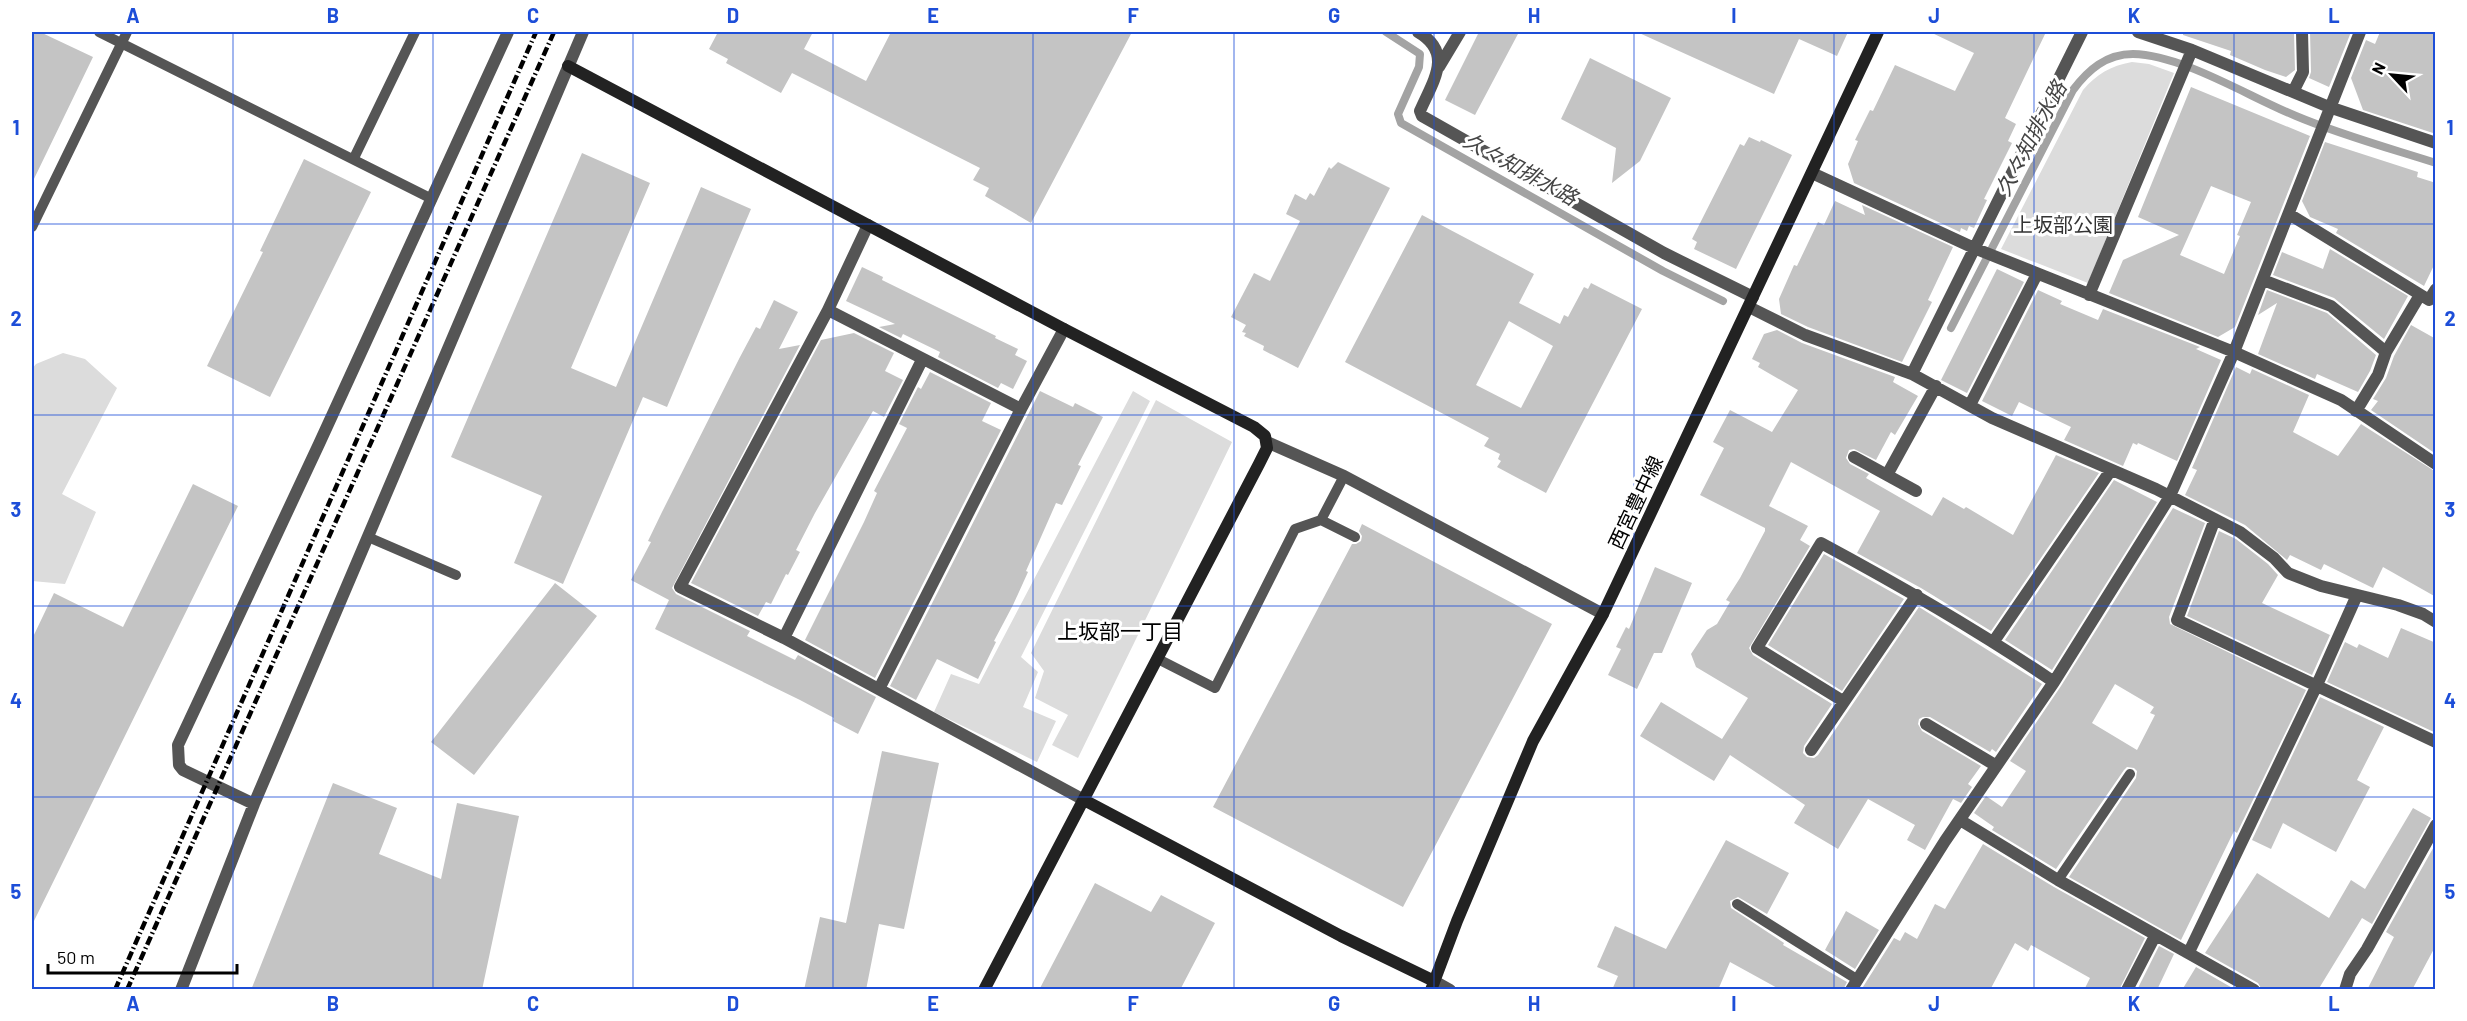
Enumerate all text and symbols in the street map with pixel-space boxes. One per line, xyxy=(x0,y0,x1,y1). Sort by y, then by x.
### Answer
text: A xyxy=(126,3,140,27)
text: B xyxy=(327,3,339,27)
text: C xyxy=(527,3,539,27)
text: D xyxy=(727,3,739,27)
text: E xyxy=(927,3,939,27)
text: F xyxy=(1127,3,1139,27)
text: G xyxy=(1328,3,1340,27)
text: H xyxy=(1528,3,1540,27)
text: I xyxy=(1731,3,1737,27)
text: J xyxy=(1928,3,1940,27)
text: K xyxy=(2128,3,2141,27)
text: L xyxy=(2328,3,2340,27)
north arrow xyxy=(2362,45,2422,105)
text: N xyxy=(2367,59,2389,77)
water label: 久々知排水路 xyxy=(1989,75,2072,199)
text: 1 xyxy=(12,115,20,139)
text: 1 xyxy=(2446,115,2454,139)
water label: 久々知排水路 xyxy=(1460,127,1584,210)
park label: 上坂部公園 xyxy=(2013,212,2113,236)
text: 2 xyxy=(10,306,22,330)
text: 2 xyxy=(2444,306,2456,330)
street label: 西宮豊中線 xyxy=(1603,452,1667,552)
text: 3 xyxy=(11,497,21,521)
text: 3 xyxy=(2445,497,2455,521)
district label: 上坂部一丁目 xyxy=(1057,618,1183,643)
text: 4 xyxy=(10,688,22,712)
text: 4 xyxy=(2444,688,2456,712)
text: 5 xyxy=(11,879,22,903)
text: 5 xyxy=(2445,879,2456,903)
scale bar xyxy=(48,937,237,975)
text: 50 m xyxy=(57,946,95,968)
text: A xyxy=(126,991,140,1015)
text: B xyxy=(327,991,339,1015)
text: C xyxy=(527,991,539,1015)
text: D xyxy=(727,991,739,1015)
text: E xyxy=(927,991,939,1015)
text: F xyxy=(1127,991,1139,1015)
text: G xyxy=(1328,991,1340,1015)
text: H xyxy=(1528,991,1540,1015)
text: I xyxy=(1731,991,1737,1015)
text: J xyxy=(1928,991,1940,1015)
text: K xyxy=(2128,991,2141,1015)
text: L xyxy=(2328,991,2340,1015)

